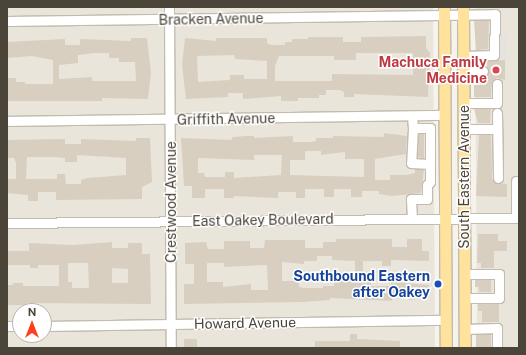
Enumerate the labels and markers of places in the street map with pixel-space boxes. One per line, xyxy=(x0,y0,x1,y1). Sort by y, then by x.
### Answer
place label: Machuca Family Medicine xyxy=(378,54,487,86)
marker: Machuca Family Medicine xyxy=(490,64,502,76)
place label: Southbound Eastern after Oakey xyxy=(293,268,430,300)
marker: Southbound Eastern after Oakey xyxy=(433,279,443,289)

